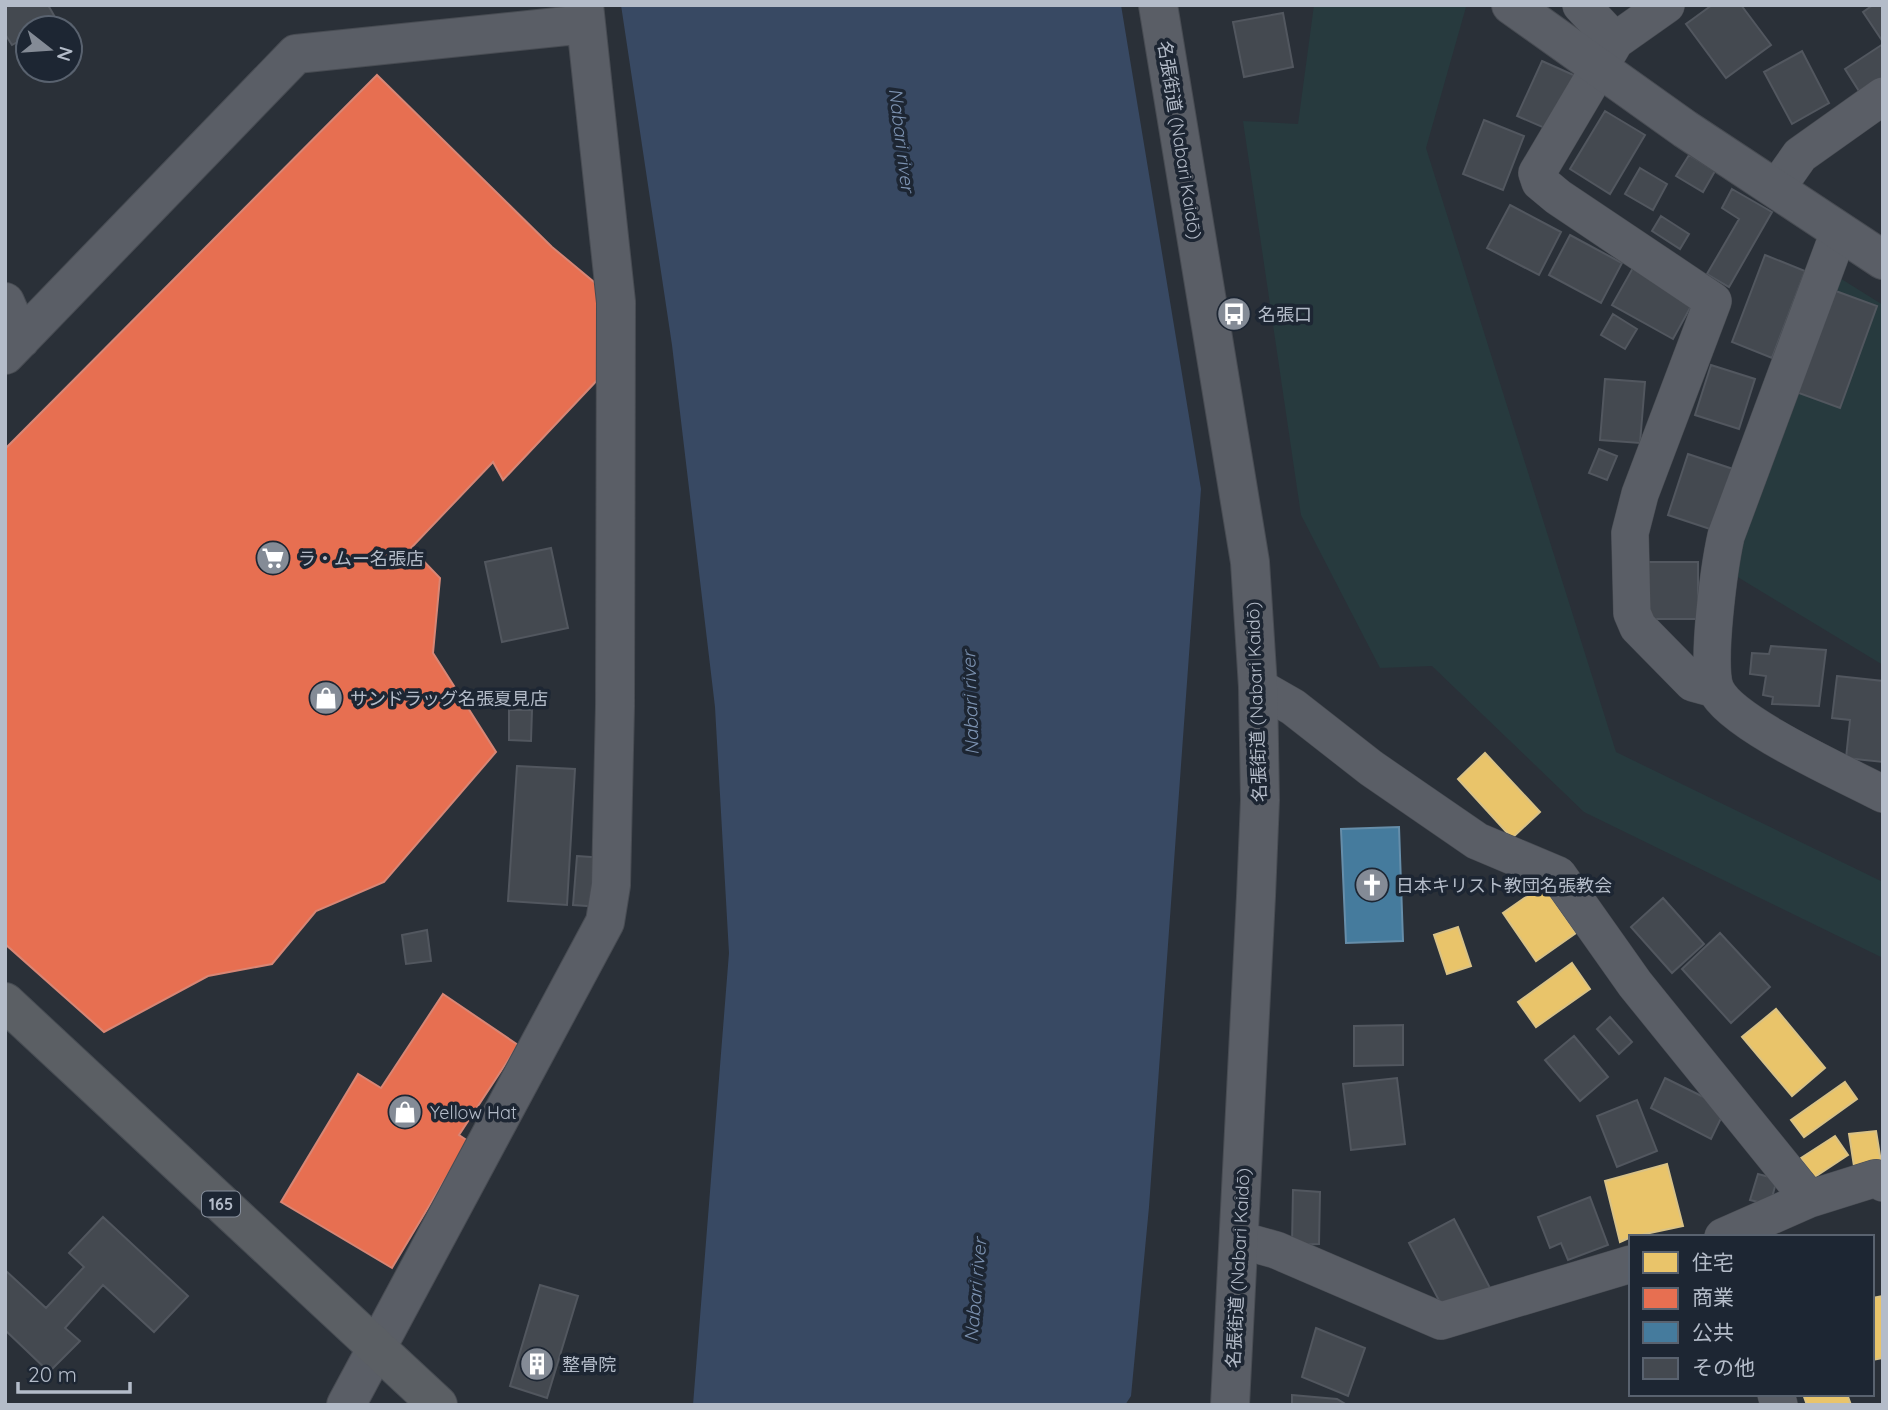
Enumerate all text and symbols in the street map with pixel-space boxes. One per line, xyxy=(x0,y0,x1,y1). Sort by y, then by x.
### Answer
north arrow xyxy=(14,14,84,84)
street label: 名張街道 (Nabari Kaidō) xyxy=(1153,39,1207,241)
text: N xyxy=(52,44,79,64)
water label: Nabari river xyxy=(884,87,921,196)
bus stop icon: 名張口 xyxy=(1215,295,1253,333)
place label: 名張口 xyxy=(1258,303,1312,326)
supermarket icon: ラ・ムー名張店 xyxy=(254,539,292,577)
place label: ラ・ムー名張店 xyxy=(298,547,424,570)
street label: 名張街道 (Nabari Kaidō) xyxy=(1241,601,1271,803)
water label: Nabari river xyxy=(956,648,984,756)
shop icon: サンドラッグ名張夏見店 xyxy=(307,679,345,717)
place label: サンドラッグ名張夏見店 xyxy=(350,687,548,710)
church icon: 日本キリスト教団名張教会 xyxy=(1353,866,1391,904)
place label: 日本キリスト教団名張教会 xyxy=(1396,874,1612,897)
shop icon: Yellow Hat xyxy=(386,1093,424,1131)
place label: Yellow Hat xyxy=(430,1101,517,1124)
street label: 名張街道 (Nabari Kaidō) xyxy=(1221,1167,1255,1369)
road number: 165 xyxy=(202,1192,240,1216)
water label: Nabari river xyxy=(958,1234,992,1343)
legend xyxy=(1629,1235,1874,1396)
text: 住宅 xyxy=(1692,1249,1734,1275)
text: 商業 xyxy=(1692,1284,1734,1310)
text: 公共 xyxy=(1692,1319,1734,1345)
building icon: 整骨院 xyxy=(518,1345,556,1383)
scale bar xyxy=(18,1350,130,1394)
place label: 整骨院 xyxy=(562,1353,616,1376)
text: その他 xyxy=(1692,1354,1755,1380)
text: 20 m xyxy=(28,1361,77,1387)

